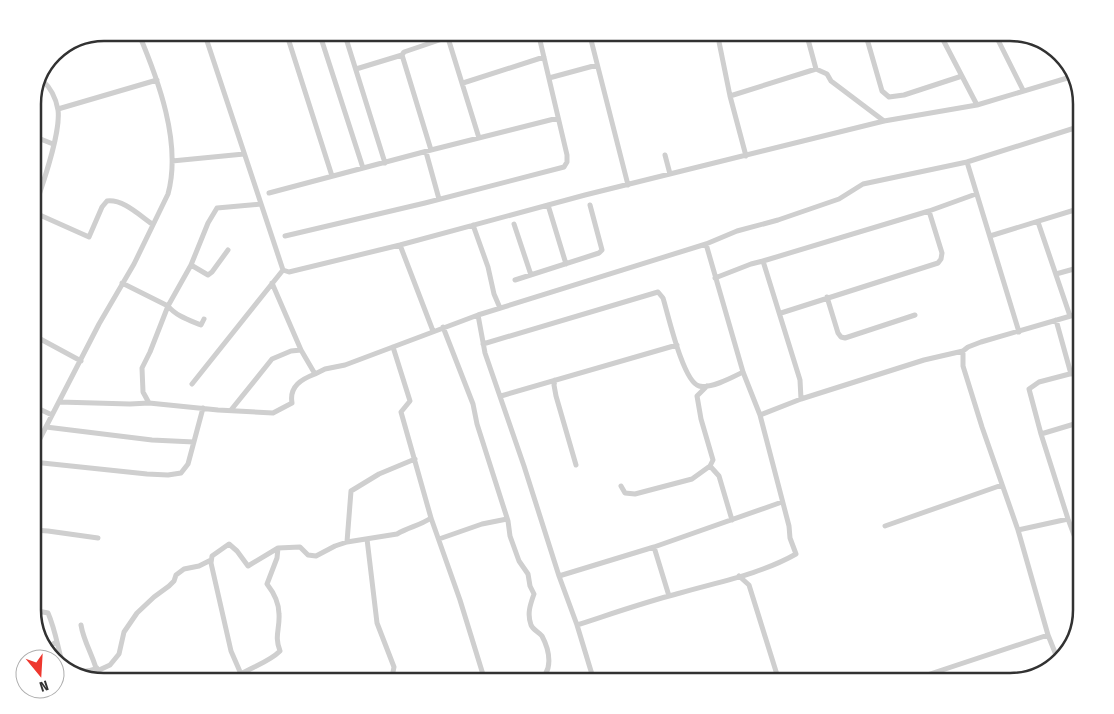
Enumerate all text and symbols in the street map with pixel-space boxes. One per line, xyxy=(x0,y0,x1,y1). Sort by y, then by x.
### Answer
north arrow xyxy=(15,649,65,699)
text: N xyxy=(37,677,50,695)

